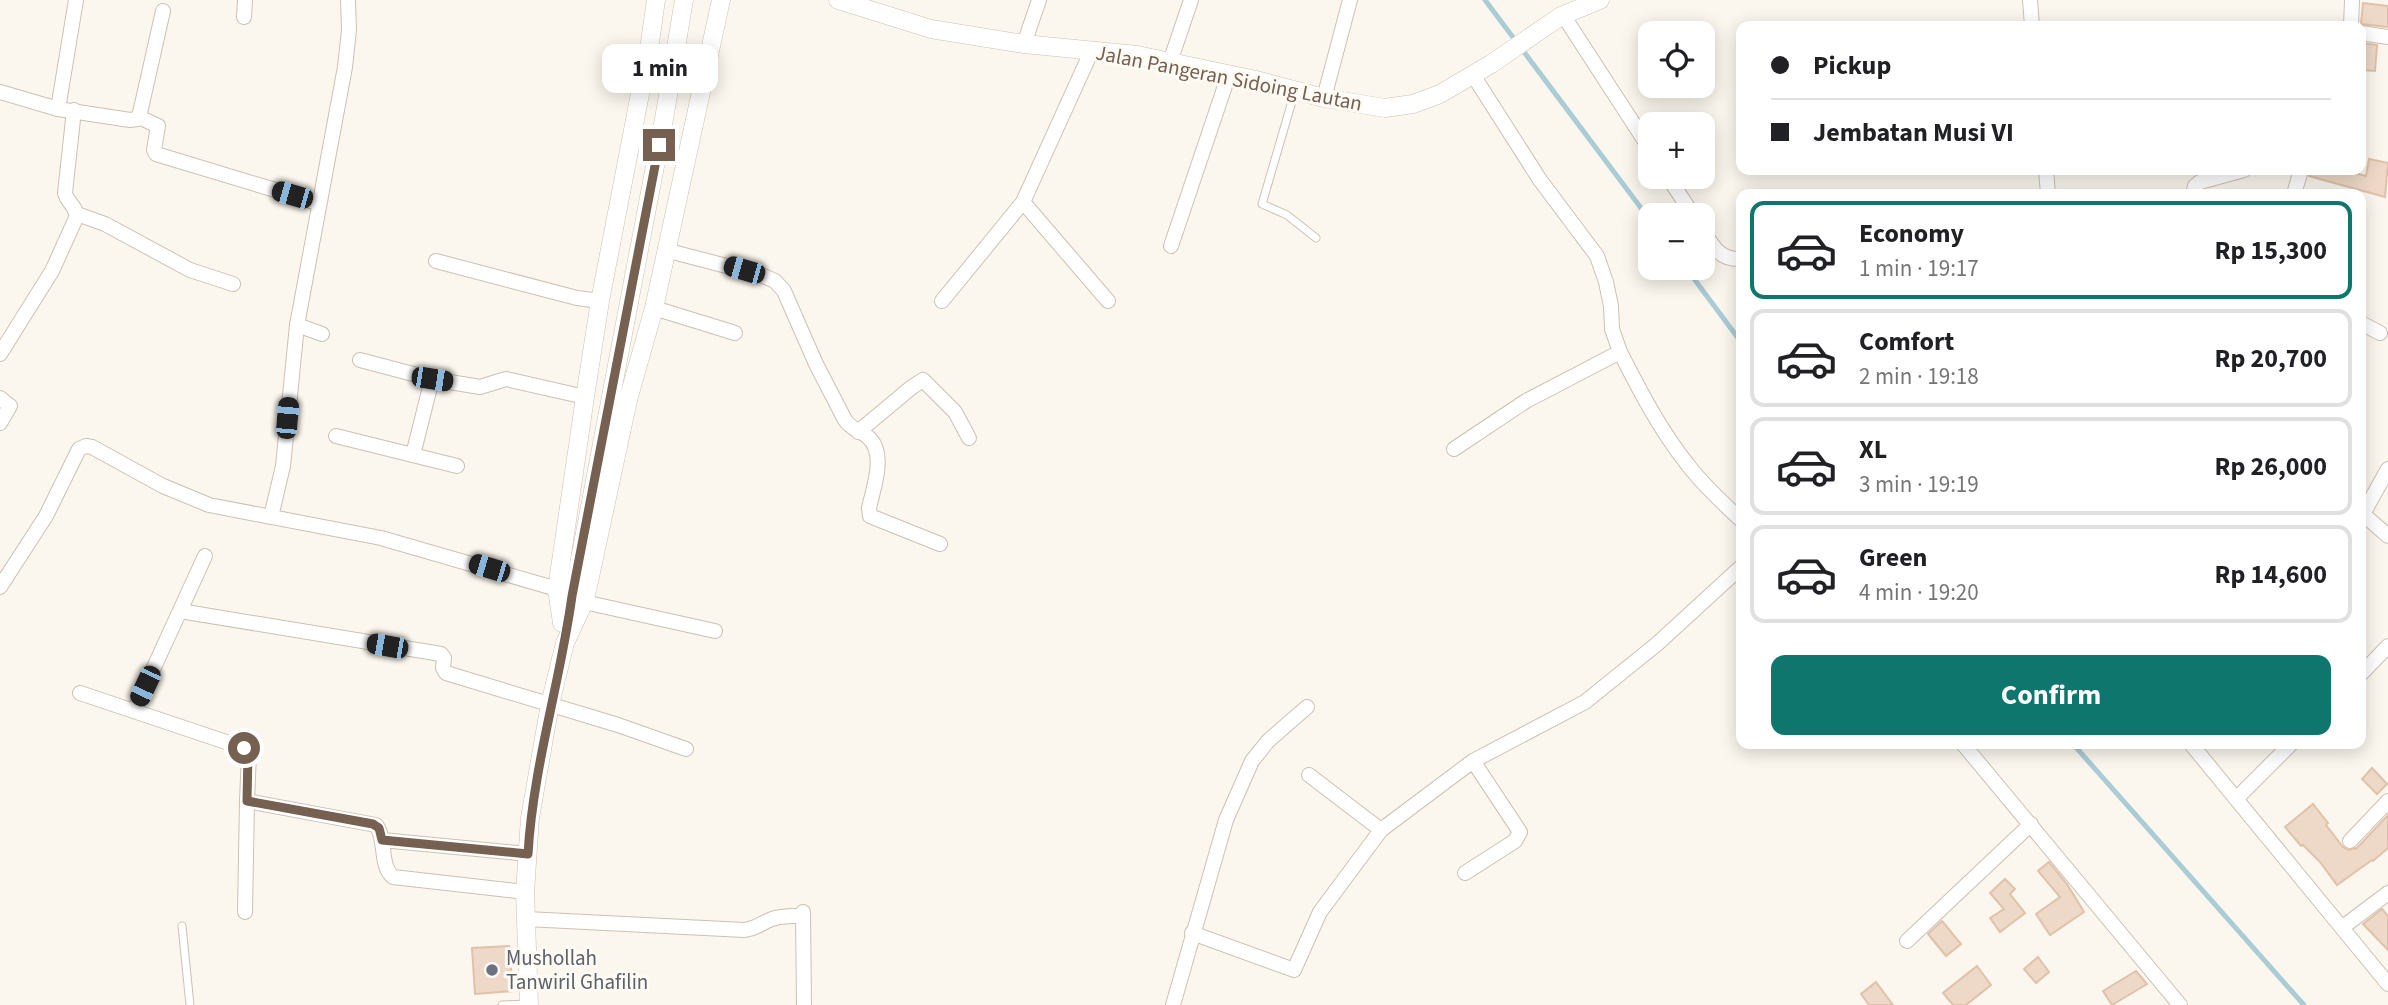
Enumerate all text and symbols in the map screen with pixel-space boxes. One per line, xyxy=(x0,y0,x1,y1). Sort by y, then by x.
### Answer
map controls xyxy=(1638,21,1715,280)
button: locate xyxy=(1638,21,1715,98)
street label: Jalan Pangeran Sidoing Lautan xyxy=(1093,37,1365,119)
callout: 1 min xyxy=(601,44,717,92)
text: Pickup xyxy=(1813,47,1891,84)
text: 1 min xyxy=(632,52,688,85)
button: + xyxy=(1638,112,1715,189)
text: Jembatan Musi VI xyxy=(1813,114,2014,151)
route end xyxy=(643,129,675,161)
car xyxy=(269,179,316,211)
button: − xyxy=(1638,203,1715,280)
text: Economy xyxy=(1859,215,1964,252)
icon: car xyxy=(1775,219,1838,282)
text: Rp 15,300 xyxy=(2215,232,2327,269)
text: 1 min · 19:17 xyxy=(1859,252,1979,285)
car xyxy=(721,254,768,286)
text: Comfort xyxy=(1859,323,1954,360)
icon: car xyxy=(1775,327,1838,390)
text: Rp 20,700 xyxy=(2215,340,2327,377)
text: 2 min · 19:18 xyxy=(1859,360,1979,393)
car xyxy=(410,365,455,393)
car xyxy=(275,396,300,440)
text: XL xyxy=(1859,431,1887,468)
icon: car xyxy=(1775,435,1838,498)
text: Rp 26,000 xyxy=(2215,448,2327,485)
text: 3 min · 19:19 xyxy=(1859,468,1979,501)
text: Green xyxy=(1859,539,1927,576)
icon: car xyxy=(1775,543,1838,606)
car xyxy=(466,552,513,584)
text: Rp 14,600 xyxy=(2215,556,2327,593)
text: 4 min · 19:20 xyxy=(1859,576,1979,609)
car xyxy=(365,632,410,660)
button: Confirm xyxy=(1771,655,2331,735)
car xyxy=(127,663,164,709)
route start xyxy=(228,732,260,764)
place label: Mushollah Tanwiril Ghafilin xyxy=(506,943,648,997)
marker: Mushollah Tanwiril Ghafilin xyxy=(484,962,500,978)

